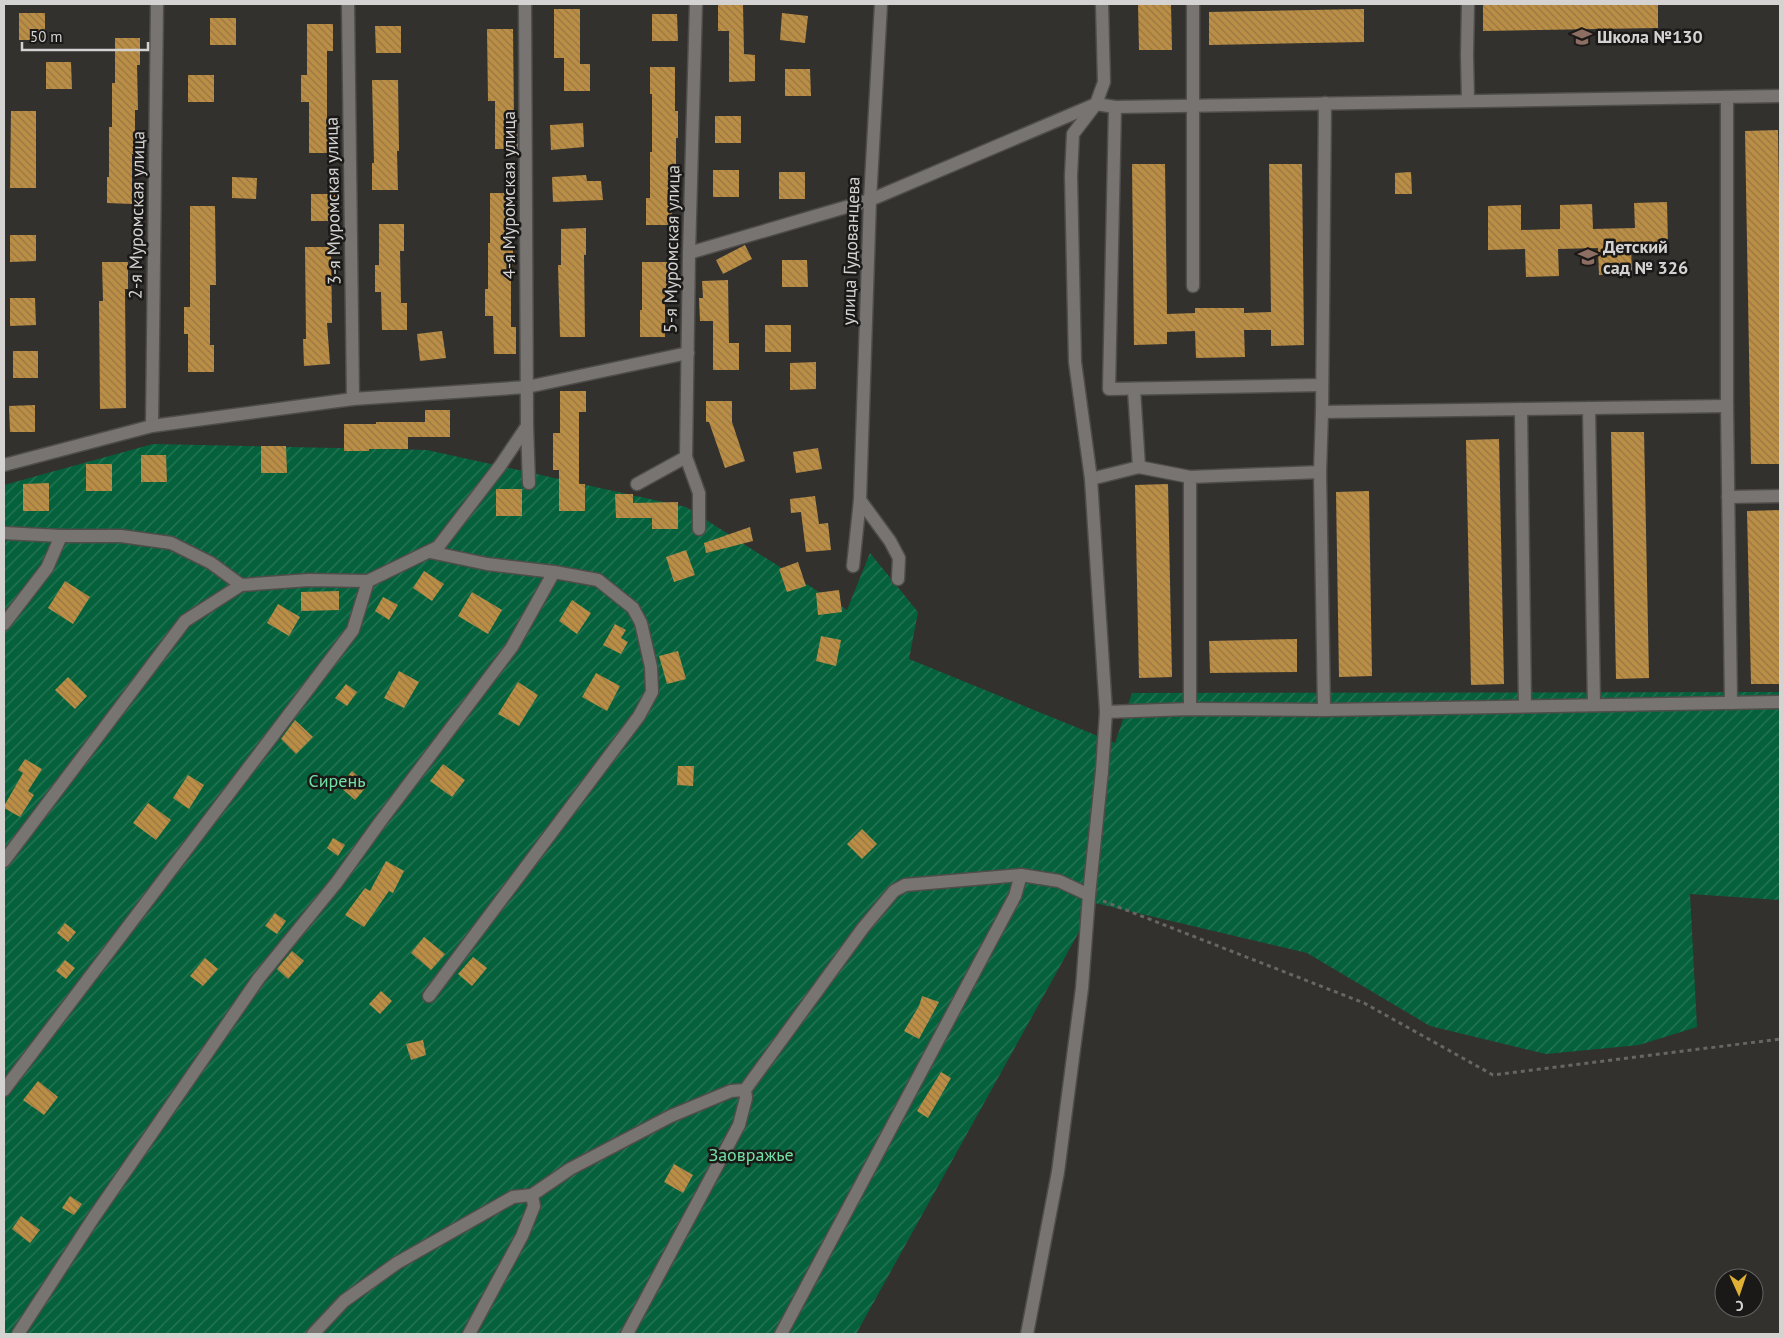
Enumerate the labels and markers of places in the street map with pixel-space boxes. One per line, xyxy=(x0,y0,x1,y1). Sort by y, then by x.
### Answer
place label: Школа №130 xyxy=(1597,25,1703,48)
school or university icon: Школа №130 xyxy=(1571,26,1593,48)
place label: Детский сад № 326 xyxy=(1603,235,1688,279)
school or university icon: Детский сад № 326 xyxy=(1577,246,1599,268)

